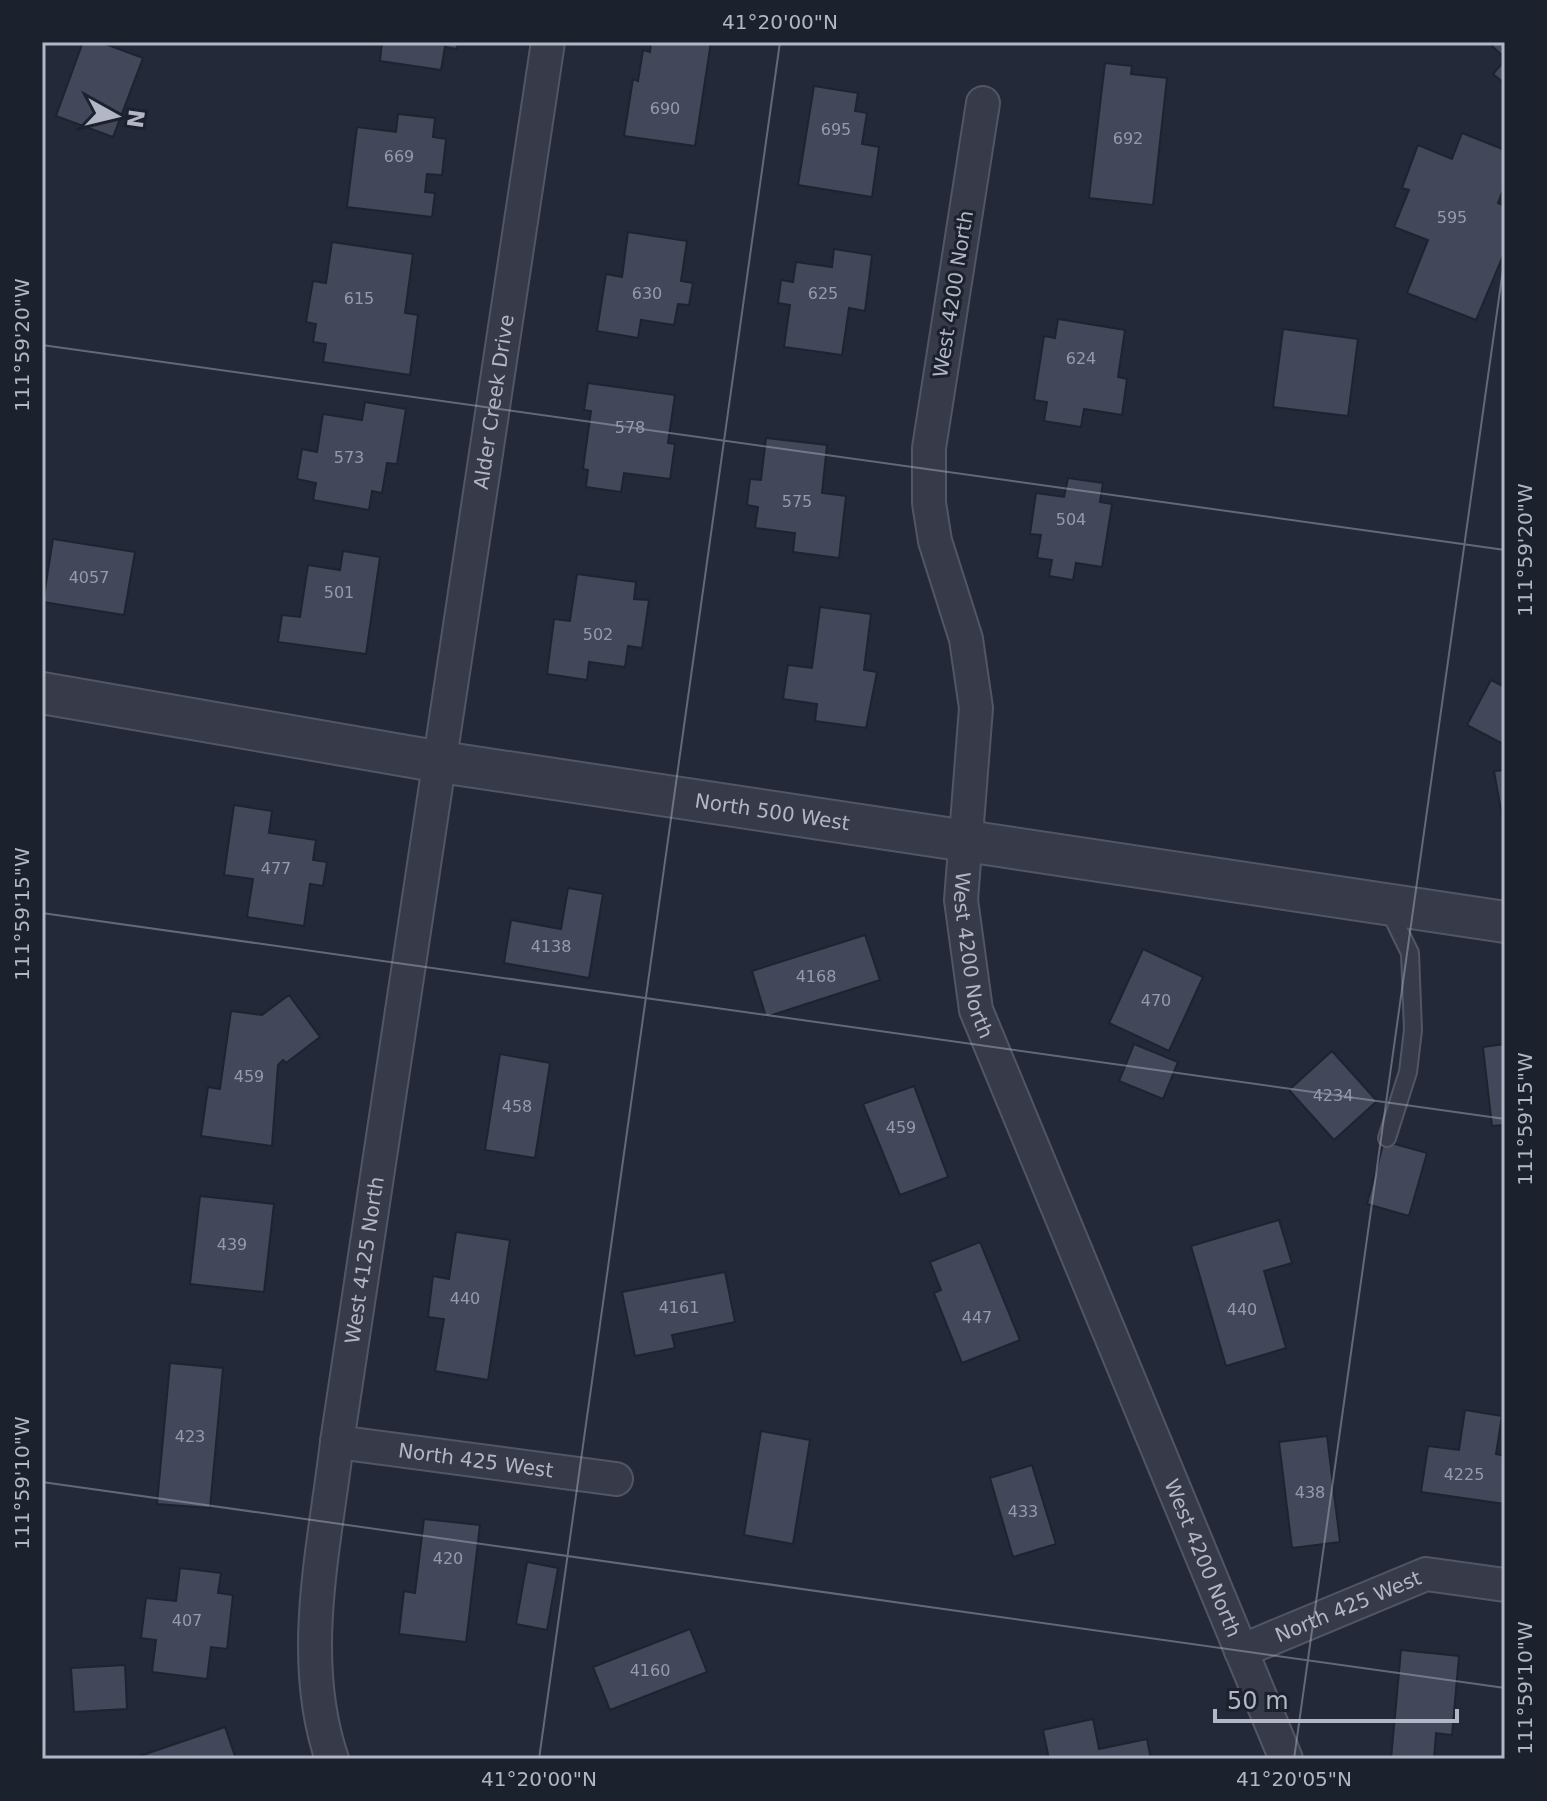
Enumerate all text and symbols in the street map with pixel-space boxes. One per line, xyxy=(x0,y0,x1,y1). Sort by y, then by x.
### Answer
text: 41°20'00"N xyxy=(722,10,838,34)
north arrow xyxy=(76,76,156,156)
house number: 690 xyxy=(650,99,680,118)
text: N xyxy=(122,108,149,130)
house number: 695 xyxy=(821,120,851,139)
house number: 692 xyxy=(1113,129,1143,148)
house number: 669 xyxy=(384,147,414,166)
house number: 595 xyxy=(1437,208,1467,227)
street label: West 4200 North xyxy=(928,209,978,379)
text: 111°59'20"W xyxy=(10,278,34,412)
house number: 630 xyxy=(632,284,662,303)
house number: 625 xyxy=(808,284,838,303)
house number: 615 xyxy=(344,289,374,308)
street label: Alder Creek Drive xyxy=(469,313,519,491)
house number: 624 xyxy=(1066,349,1096,368)
house number: 578 xyxy=(615,418,645,437)
house number: 573 xyxy=(334,448,364,467)
text: 111°59'20"W xyxy=(1513,483,1537,617)
house number: 575 xyxy=(782,492,812,511)
house number: 504 xyxy=(1056,510,1086,529)
house number: 4057 xyxy=(69,568,109,587)
house number: 501 xyxy=(324,583,354,602)
house number: 502 xyxy=(583,625,613,644)
street label: North 500 West xyxy=(693,788,851,835)
text: 111°59'15"W xyxy=(10,847,34,981)
house number: 477 xyxy=(261,859,291,878)
street label: West 4200 North xyxy=(949,871,998,1042)
house number: 4138 xyxy=(531,937,571,956)
house number: 4168 xyxy=(796,967,836,986)
house number: 470 xyxy=(1141,991,1171,1010)
text: 111°59'15"W xyxy=(1513,1052,1537,1186)
house number: 459 xyxy=(234,1067,264,1086)
house number: 4234 xyxy=(1313,1086,1353,1105)
house number: 458 xyxy=(502,1097,532,1116)
house number: 459 xyxy=(886,1118,916,1137)
street label: West 4125 North xyxy=(340,1175,389,1345)
house number: 439 xyxy=(217,1235,247,1254)
house number: 440 xyxy=(450,1289,480,1308)
house number: 4161 xyxy=(659,1298,699,1317)
house number: 440 xyxy=(1227,1300,1257,1319)
house number: 447 xyxy=(962,1308,992,1327)
text: 111°59'10"W xyxy=(10,1416,34,1550)
house number: 423 xyxy=(175,1427,205,1446)
street label: North 425 West xyxy=(397,1438,555,1483)
house number: 4225 xyxy=(1444,1465,1484,1484)
street label: West 4200 North xyxy=(1159,1476,1246,1641)
house number: 438 xyxy=(1295,1483,1325,1502)
house number: 433 xyxy=(1008,1502,1038,1521)
house number: 420 xyxy=(433,1549,463,1568)
street label: North 425 West xyxy=(1271,1565,1425,1647)
house number: 407 xyxy=(172,1611,202,1630)
text: 111°59'10"W xyxy=(1513,1621,1537,1755)
house number: 4160 xyxy=(630,1661,670,1680)
scale bar xyxy=(1215,1673,1457,1723)
text: 50 m xyxy=(1227,1687,1289,1715)
text: 41°20'00"N xyxy=(481,1767,597,1791)
text: 41°20'05"N xyxy=(1236,1767,1352,1791)

